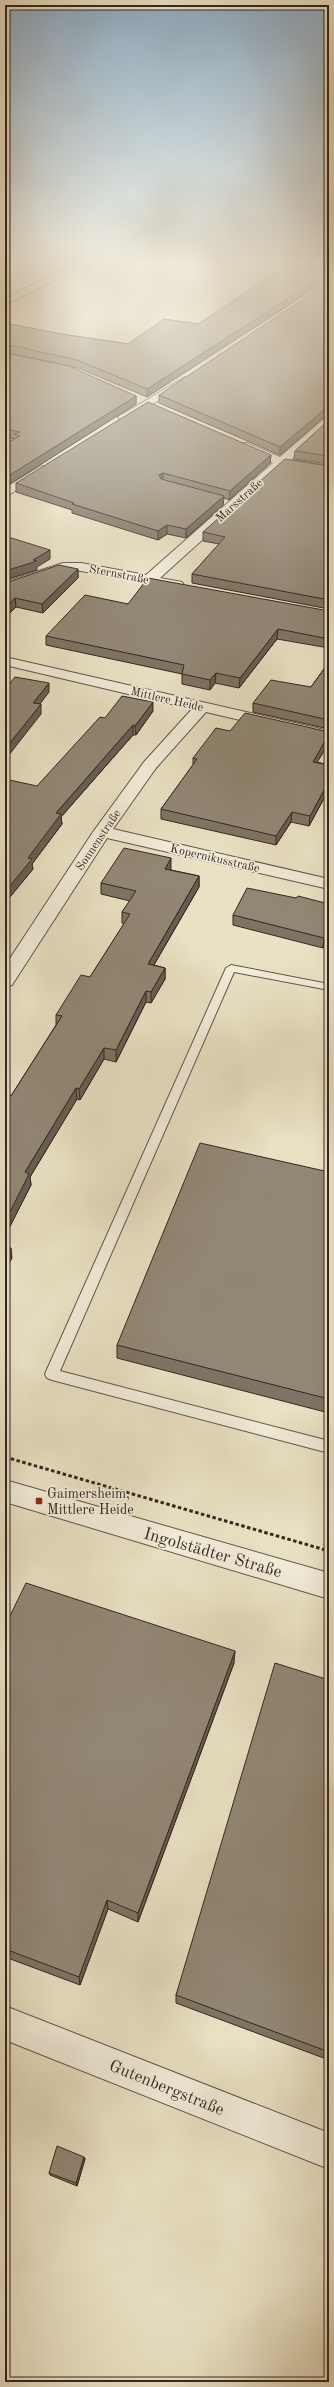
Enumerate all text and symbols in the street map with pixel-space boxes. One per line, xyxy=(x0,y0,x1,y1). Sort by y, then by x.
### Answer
street label: Marsstraße xyxy=(214,476,266,525)
street label: Sternstraße xyxy=(88,563,150,587)
street label: Mittlere Heide xyxy=(129,686,205,714)
street label: Sonnenstraße xyxy=(74,808,124,873)
street label: Kopernikusstraße xyxy=(169,843,261,875)
place label: Gaimersheim, Mittlere Heide xyxy=(47,1487,134,1517)
marker: Gaimersheim, Mittlere Heide xyxy=(34,1496,44,1506)
street label: Ingolstädter Straße xyxy=(142,1526,284,1581)
street label: Gutenbergstraße xyxy=(107,2058,227,2119)

